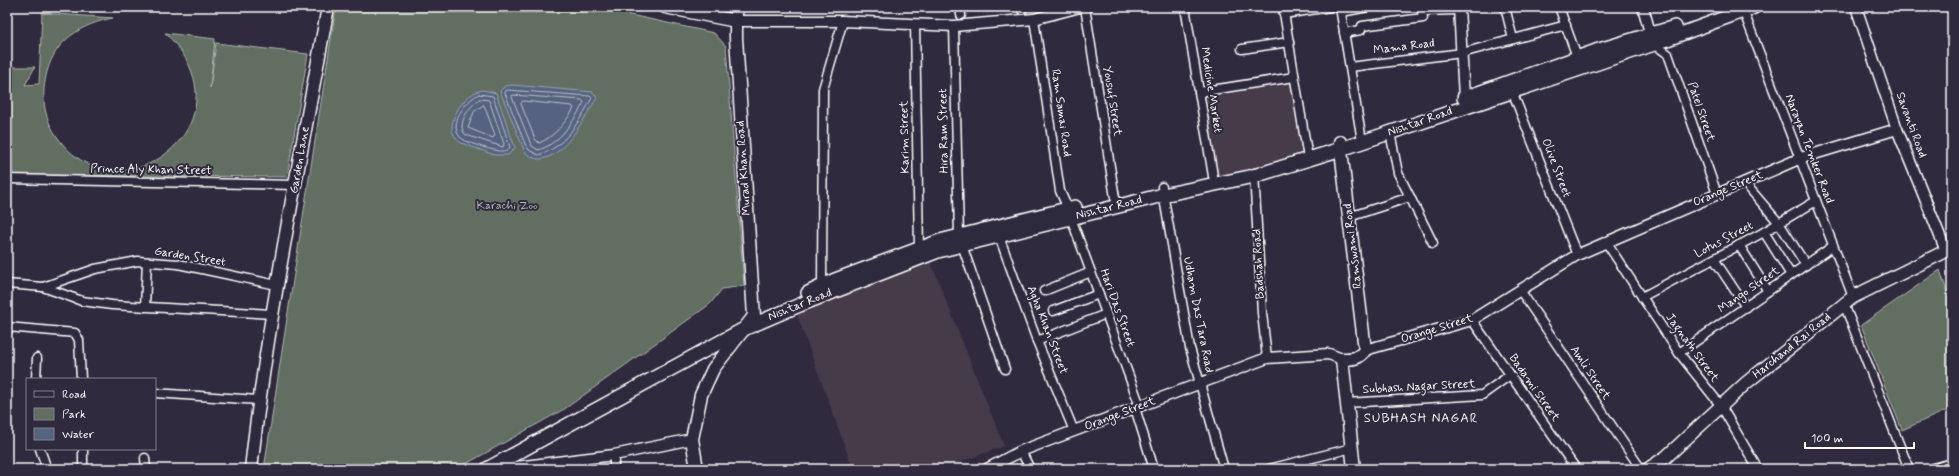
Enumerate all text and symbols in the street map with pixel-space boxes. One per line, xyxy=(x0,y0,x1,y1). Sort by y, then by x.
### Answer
street label: Mama Road xyxy=(1372,35,1436,59)
street label: Medicine Market xyxy=(1196,46,1226,134)
street label: Yousuf Street xyxy=(1099,65,1125,137)
street label: Ram Samai Road xyxy=(1047,68,1075,158)
street label: Patel Street xyxy=(1683,80,1719,144)
street label: Hira Ram Street xyxy=(935,88,953,174)
street label: Savanti Road xyxy=(1892,90,1930,160)
street label: Narayan Temker Road xyxy=(1781,92,1837,206)
street label: Karim Street xyxy=(896,100,914,174)
street label: Nishtar Road xyxy=(1385,103,1455,141)
street label: Murad Khan Road xyxy=(733,120,755,216)
street label: Garden Lane xyxy=(286,125,314,195)
street label: Olive Street xyxy=(1537,136,1575,200)
street label: Prince Aly Khan Street xyxy=(90,161,212,179)
street label: Orange Street xyxy=(1691,167,1765,211)
street label: Nishtar Road xyxy=(1074,192,1144,224)
park label: Karachi Zoo xyxy=(476,198,538,214)
street label: Ramswami Road xyxy=(1340,202,1366,290)
street label: Lotus Street xyxy=(1692,218,1757,262)
street label: Badshah Road xyxy=(1249,228,1269,300)
street label: Garden Street xyxy=(153,243,227,271)
street label: Udham Das Tara Road xyxy=(1179,256,1217,374)
street label: Mango Street xyxy=(1715,263,1783,317)
street label: Hari Das Street xyxy=(1095,267,1139,350)
street label: Agha Khan Street xyxy=(1023,284,1071,377)
street label: Nishtar Road xyxy=(766,285,834,325)
street label: Harchand Rai Road xyxy=(1749,309,1835,383)
street label: Orange Street xyxy=(1399,310,1475,348)
street label: Jagnath Street xyxy=(1661,310,1722,386)
street label: Amli Street xyxy=(1566,343,1614,403)
street label: Badami Street xyxy=(1505,351,1563,425)
street label: Subhash Nagar Street xyxy=(1362,376,1476,399)
legend xyxy=(26,378,156,450)
text: Road xyxy=(62,387,86,403)
street label: Orange Street xyxy=(1082,393,1158,435)
text: Park xyxy=(62,407,86,423)
district label: SUBHASH NAGAR xyxy=(1364,410,1478,427)
scale bar xyxy=(1805,424,1914,450)
text: Water xyxy=(62,427,94,443)
text: 100 m xyxy=(1811,431,1843,447)

